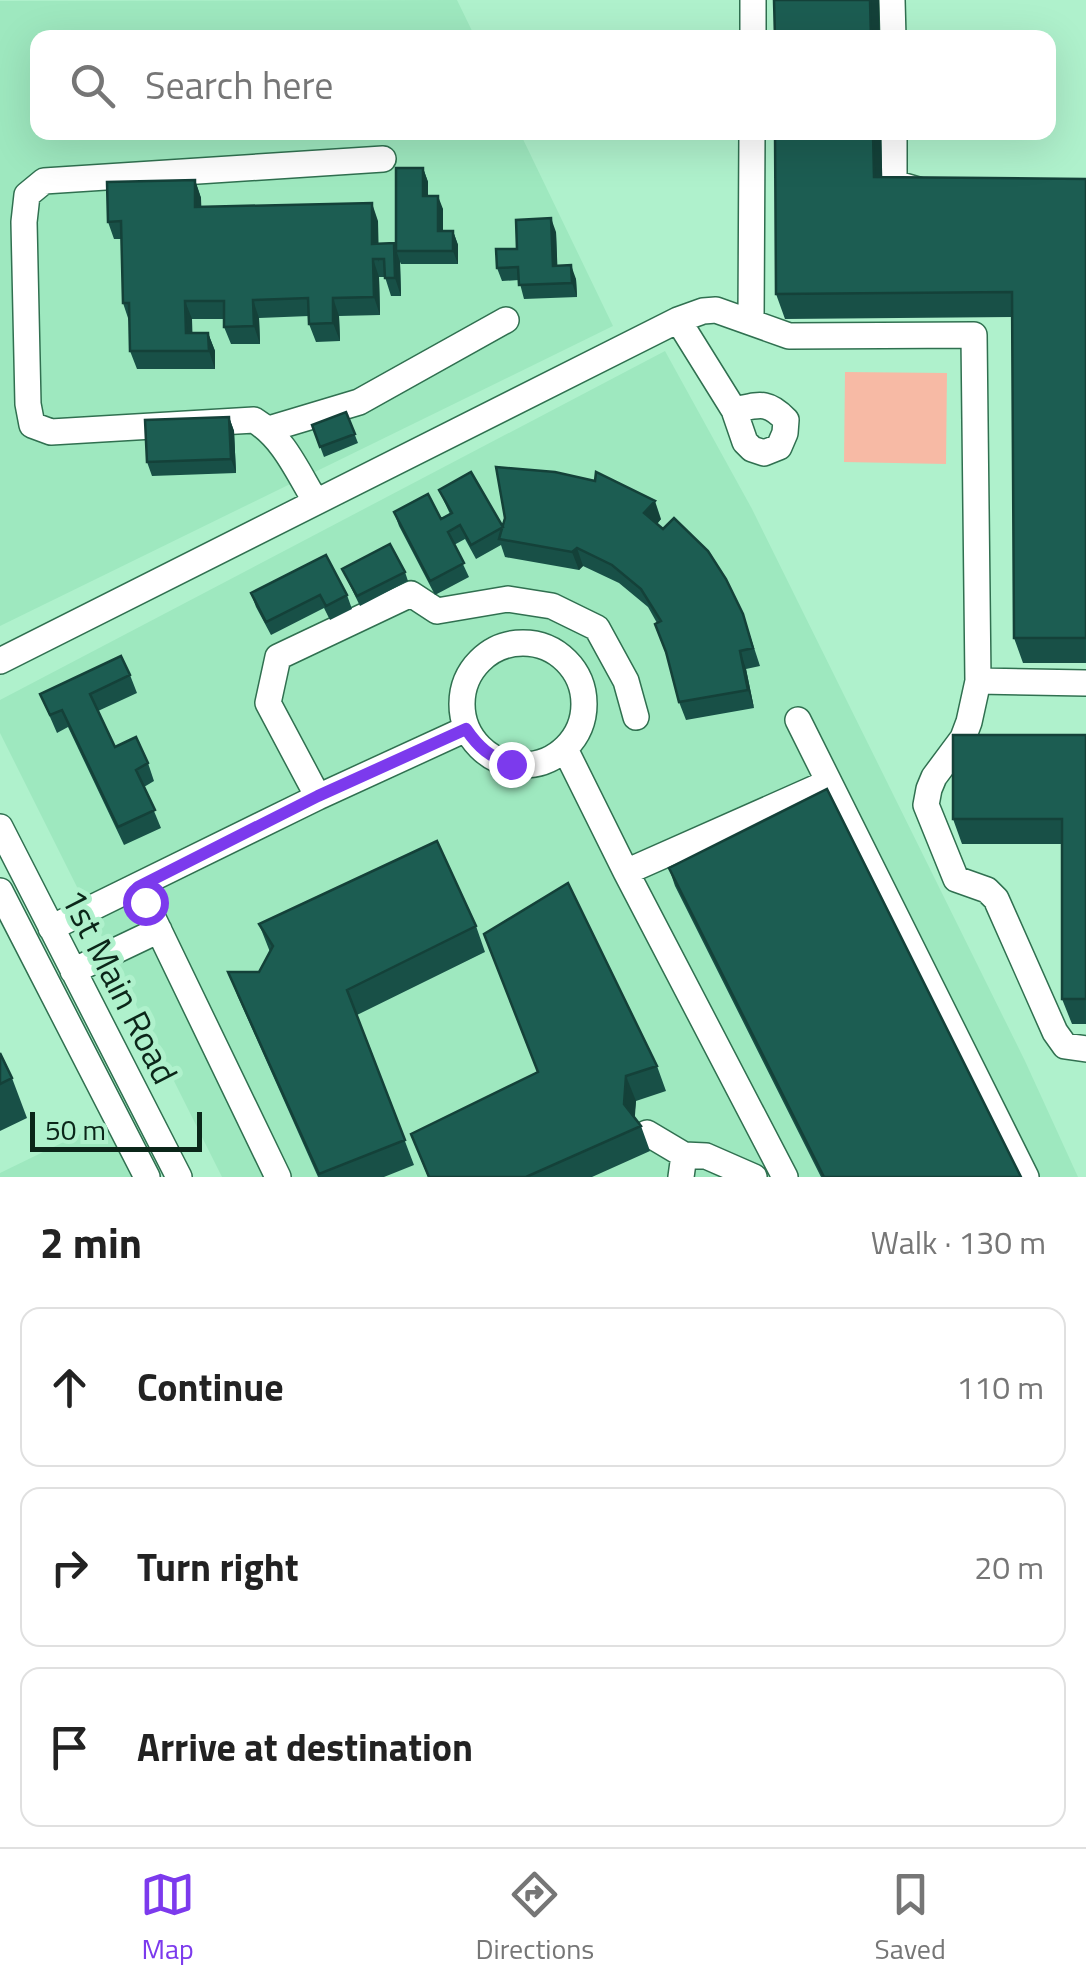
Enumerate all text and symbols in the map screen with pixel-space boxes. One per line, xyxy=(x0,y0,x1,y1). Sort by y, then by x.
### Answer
search box xyxy=(30,30,1056,140)
text: Search here xyxy=(145,56,333,114)
icon: search xyxy=(65,58,120,113)
route end xyxy=(489,742,535,788)
street label: 1st Main Road xyxy=(48,879,192,1093)
route start xyxy=(123,880,169,926)
scale bar xyxy=(30,1107,202,1152)
text: 50 m xyxy=(45,1108,106,1151)
text: 2 min xyxy=(40,1210,142,1274)
text: Walk · 130 m xyxy=(871,1218,1046,1266)
text: Continue xyxy=(137,1358,284,1416)
icon: ahead xyxy=(42,1360,97,1415)
text: 110 m xyxy=(956,1363,1044,1411)
text: Turn right xyxy=(137,1538,299,1596)
icon: right xyxy=(42,1540,97,1595)
text: 20 m xyxy=(974,1543,1044,1591)
text: Arrive at destination xyxy=(137,1718,473,1776)
icon: arrive xyxy=(42,1720,97,1775)
tab: Map xyxy=(140,1867,195,1970)
tab: Directions xyxy=(475,1867,594,1970)
tab: Saved xyxy=(875,1867,946,1970)

